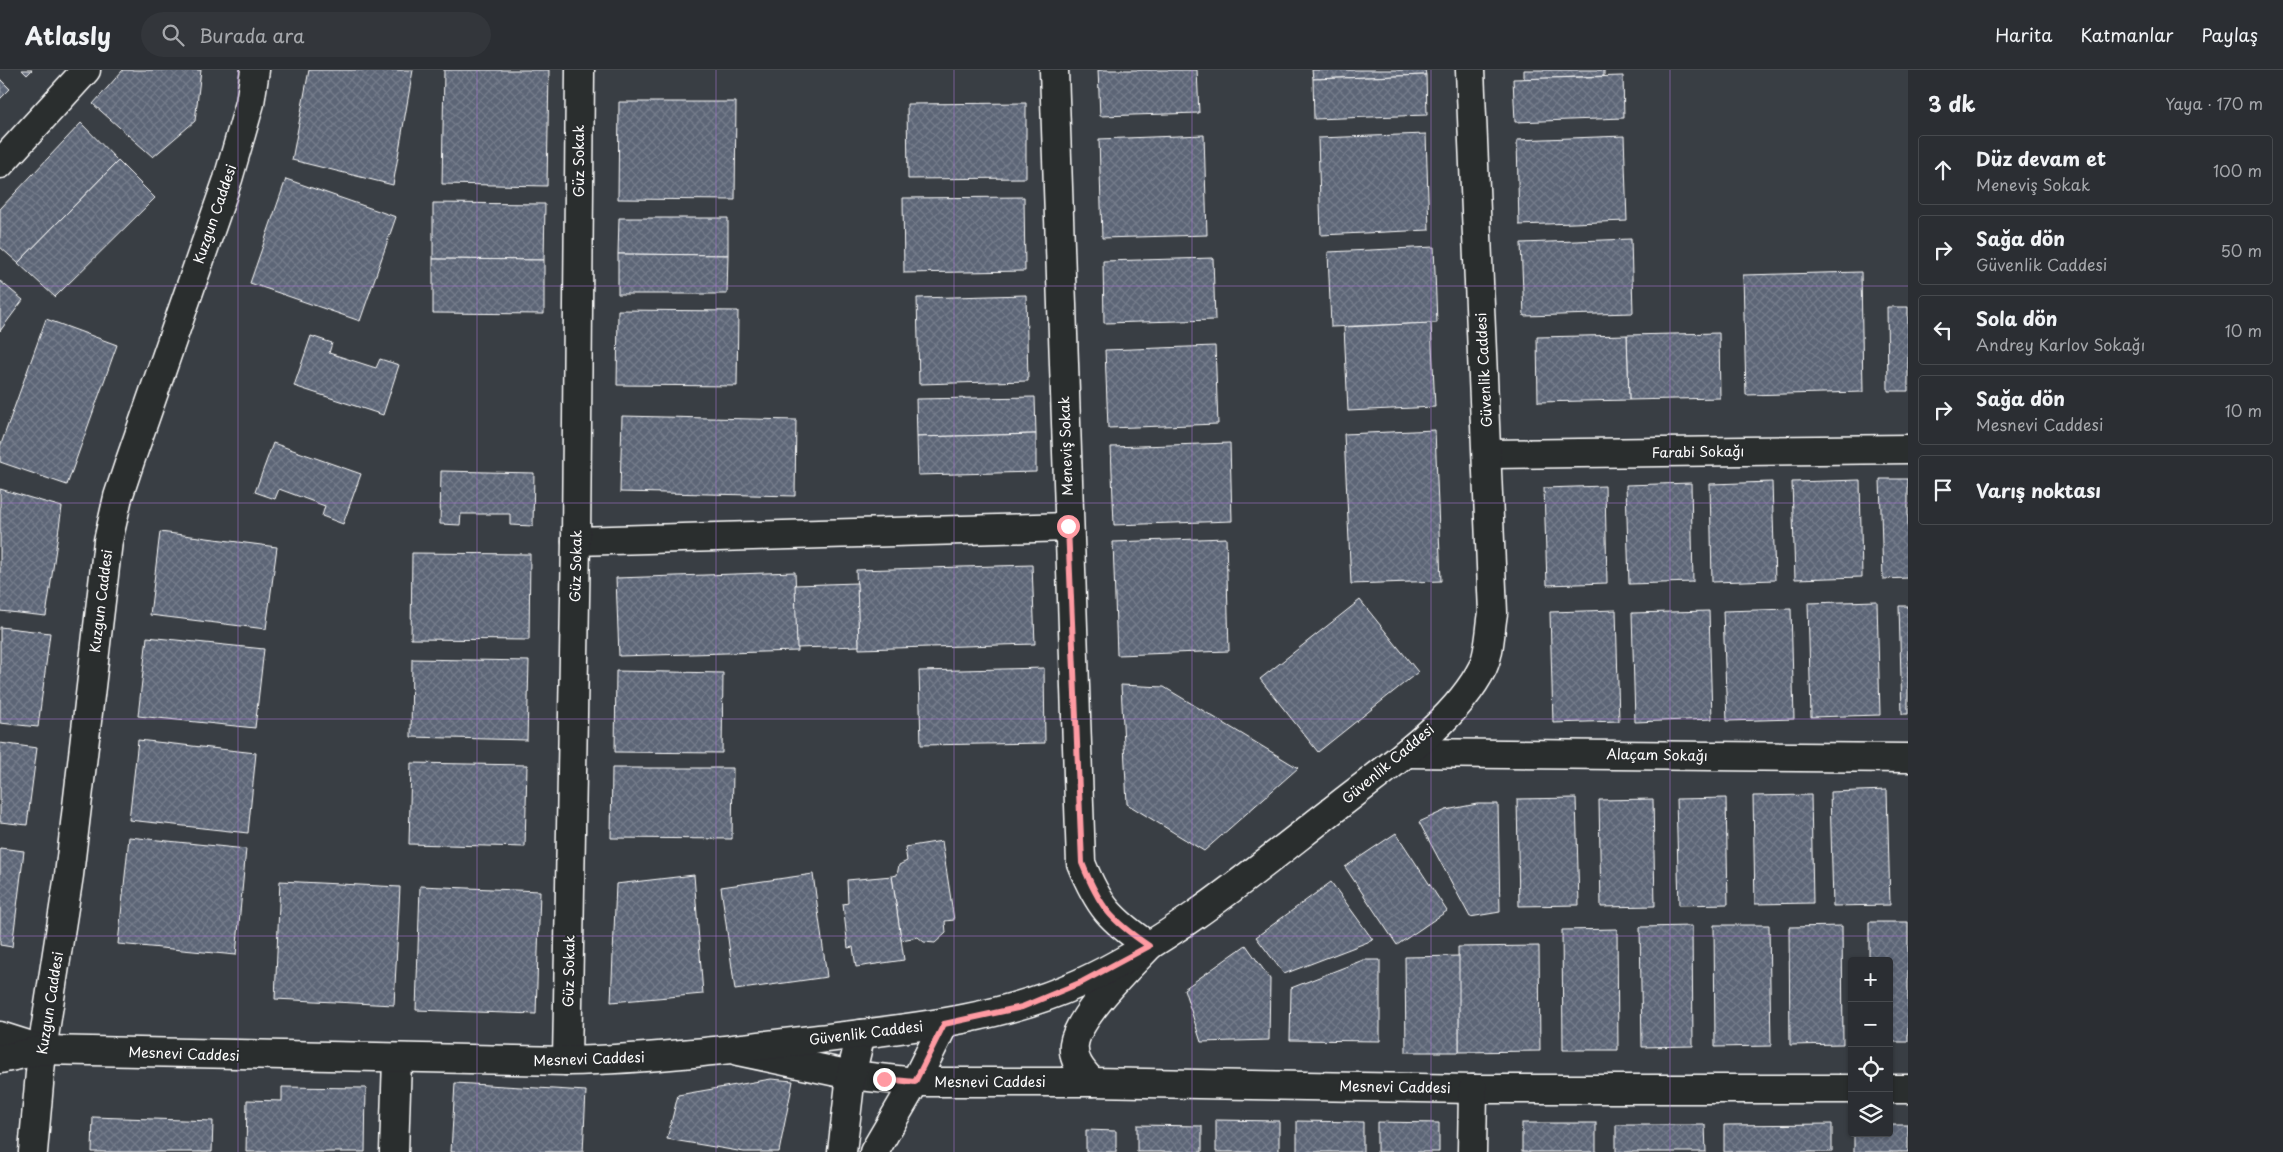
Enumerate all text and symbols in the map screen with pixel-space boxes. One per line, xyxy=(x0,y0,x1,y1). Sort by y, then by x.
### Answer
search box xyxy=(141,12,491,57)
text: Atlasly xyxy=(25,17,111,53)
icon: search xyxy=(159,21,187,49)
text: Burada ara xyxy=(199,21,304,49)
text: Harita xyxy=(1995,21,2052,48)
text: Katmanlar xyxy=(2080,21,2173,48)
text: Paylaş xyxy=(2201,21,2258,48)
text: 3 dk xyxy=(1928,87,1976,119)
text: Yaya · 170 m xyxy=(2165,91,2263,115)
street label: Güz Sokak xyxy=(568,125,589,197)
text: Düz devam et xyxy=(1976,144,2106,172)
icon: ahead xyxy=(1929,156,1957,184)
text: 100 m xyxy=(2213,158,2262,182)
street label: Kuzgun Caddesi xyxy=(188,161,241,266)
text: Meneviş Sokak xyxy=(1976,172,2090,196)
text: Sağa dön xyxy=(1976,224,2065,252)
icon: right xyxy=(1929,236,1957,264)
text: 50 m xyxy=(2221,238,2262,262)
text: Güvenlik Caddesi xyxy=(1976,252,2107,276)
text: Sola dön xyxy=(1976,304,2057,332)
street label: Güvenlik Caddesi xyxy=(1470,312,1497,428)
icon: left xyxy=(1929,316,1957,344)
text: 10 m xyxy=(2225,318,2262,342)
text: Andrey Karlov Sokağı xyxy=(1976,332,2145,356)
text: Sağa dön xyxy=(1976,384,2065,412)
street label: Meneviş Sokak xyxy=(1053,396,1078,496)
icon: right xyxy=(1929,396,1957,424)
text: 10 m xyxy=(2225,398,2262,422)
text: Mesnevi Caddesi xyxy=(1976,412,2103,436)
street label: Farabi Sokağı xyxy=(1652,440,1744,463)
icon: arrive xyxy=(1929,476,1957,504)
text: Varış noktası xyxy=(1976,476,2101,504)
route start xyxy=(1057,515,1080,538)
street label: Güz Sokak xyxy=(564,530,587,602)
street label: Kuzgun Caddesi xyxy=(84,548,117,654)
street label: Güvenlik Caddesi xyxy=(1337,719,1438,809)
street label: Alaçam Sokağı xyxy=(1606,743,1708,766)
street label: Güz Sokak xyxy=(557,935,580,1007)
street label: Kuzgun Caddesi xyxy=(31,950,68,1056)
map controls xyxy=(1848,957,1893,1137)
button: + xyxy=(1848,957,1893,1002)
button: − xyxy=(1848,1002,1893,1047)
street label: Güvenlik Caddesi xyxy=(808,1015,924,1050)
street label: Mesnevi Caddesi xyxy=(128,1041,240,1066)
street label: Mesnevi Caddesi xyxy=(533,1046,645,1071)
button: locate xyxy=(1848,1047,1893,1092)
route end xyxy=(873,1068,896,1091)
street label: Mesnevi Caddesi xyxy=(934,1071,1046,1092)
street label: Mesnevi Caddesi xyxy=(1339,1075,1451,1098)
button: layers xyxy=(1848,1092,1893,1137)

